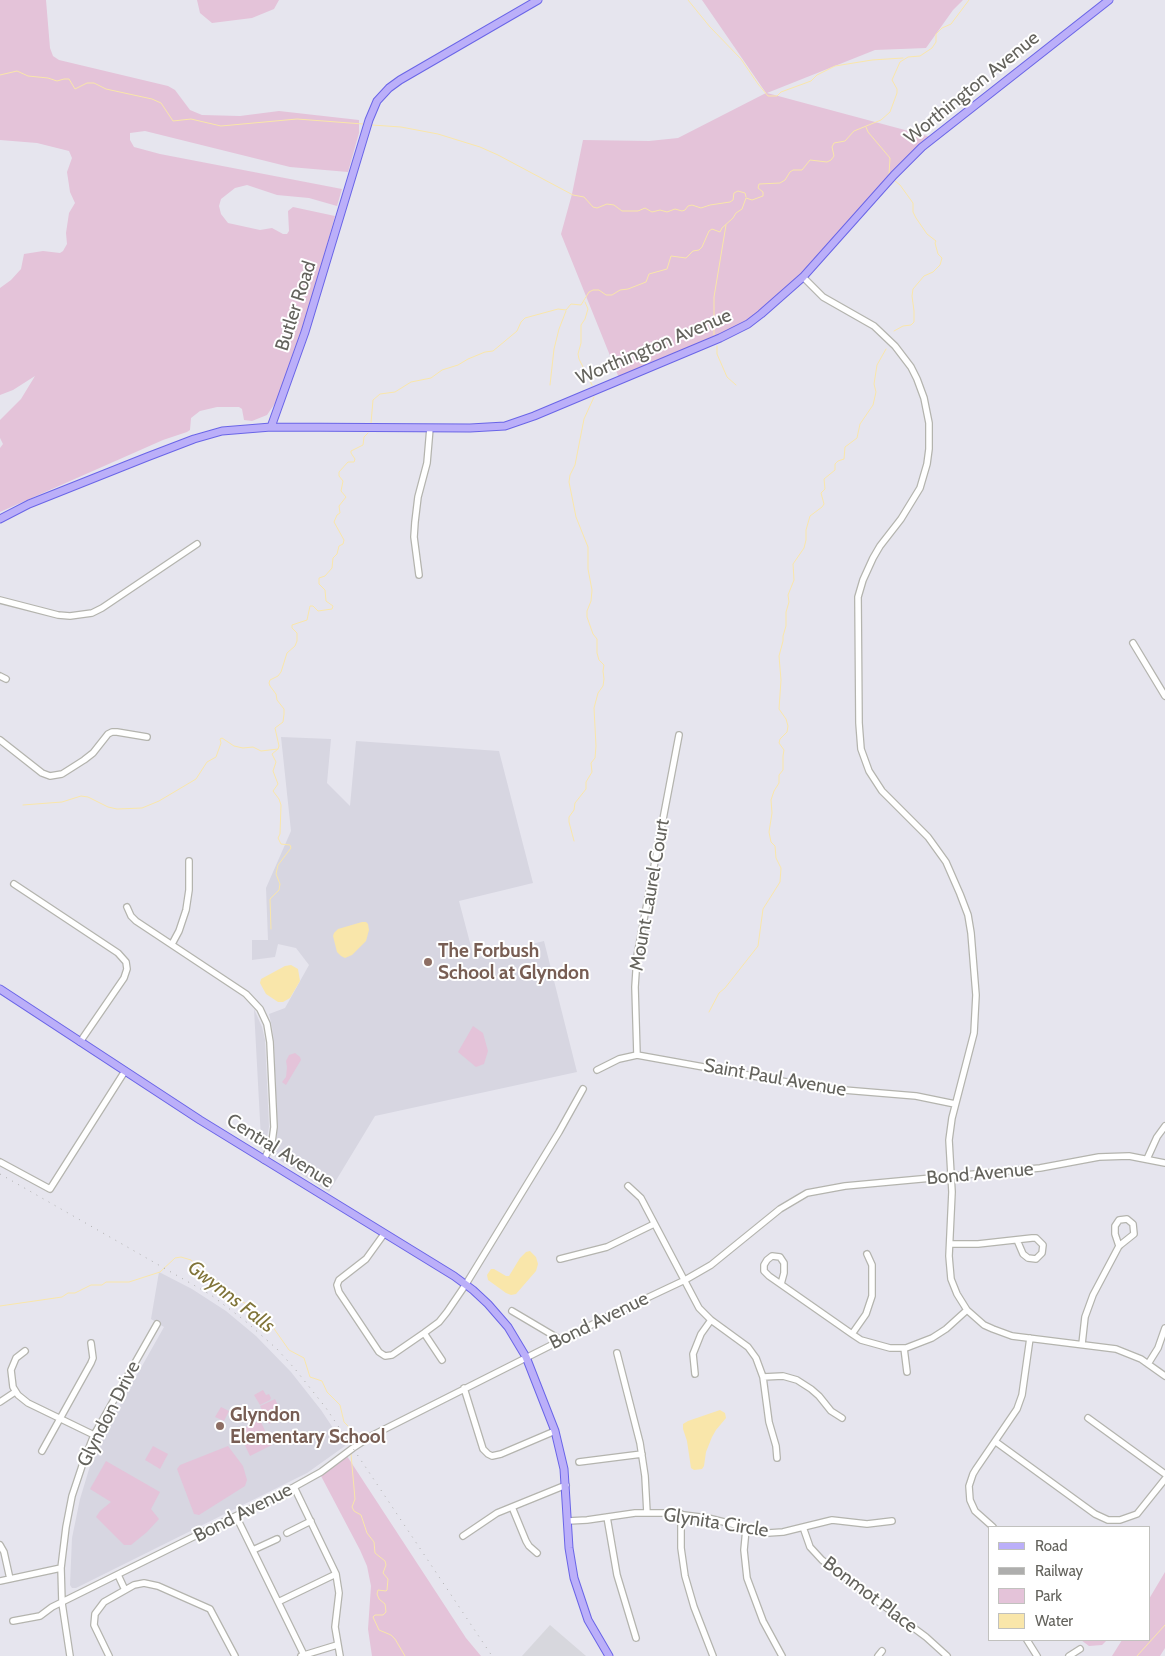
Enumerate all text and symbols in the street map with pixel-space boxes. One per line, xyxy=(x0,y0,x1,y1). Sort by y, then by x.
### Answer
street label: Worthington Avenue xyxy=(900,27,1044,149)
street label: Butler Road xyxy=(271,258,321,354)
street label: Worthington Avenue xyxy=(573,304,735,390)
street label: Mount Laurel Court xyxy=(625,817,675,973)
place label: The Forbush School at Glyndon xyxy=(438,940,589,984)
marker: The Forbush School at Glyndon xyxy=(422,956,434,968)
street label: Saint Paul Avenue xyxy=(702,1054,848,1102)
street label: Central Avenue xyxy=(222,1109,338,1193)
street label: Bond Avenue xyxy=(925,1158,1035,1190)
water label: Gwynns Falls xyxy=(183,1256,279,1338)
street label: Bond Avenue xyxy=(546,1287,652,1355)
street label: Glyndon Drive xyxy=(73,1357,145,1471)
place label: Glyndon Elementary School xyxy=(230,1404,386,1448)
marker: Glyndon Elementary School xyxy=(214,1420,226,1432)
street label: Bond Avenue xyxy=(190,1478,296,1548)
street label: Glynita Circle xyxy=(662,1503,770,1543)
legend xyxy=(988,1526,1150,1641)
text: Road xyxy=(1035,1537,1068,1555)
street label: Bonmot Place xyxy=(818,1552,922,1638)
text: Railway xyxy=(1035,1562,1083,1580)
text: Park xyxy=(1035,1587,1062,1605)
text: Water xyxy=(1035,1612,1073,1630)

